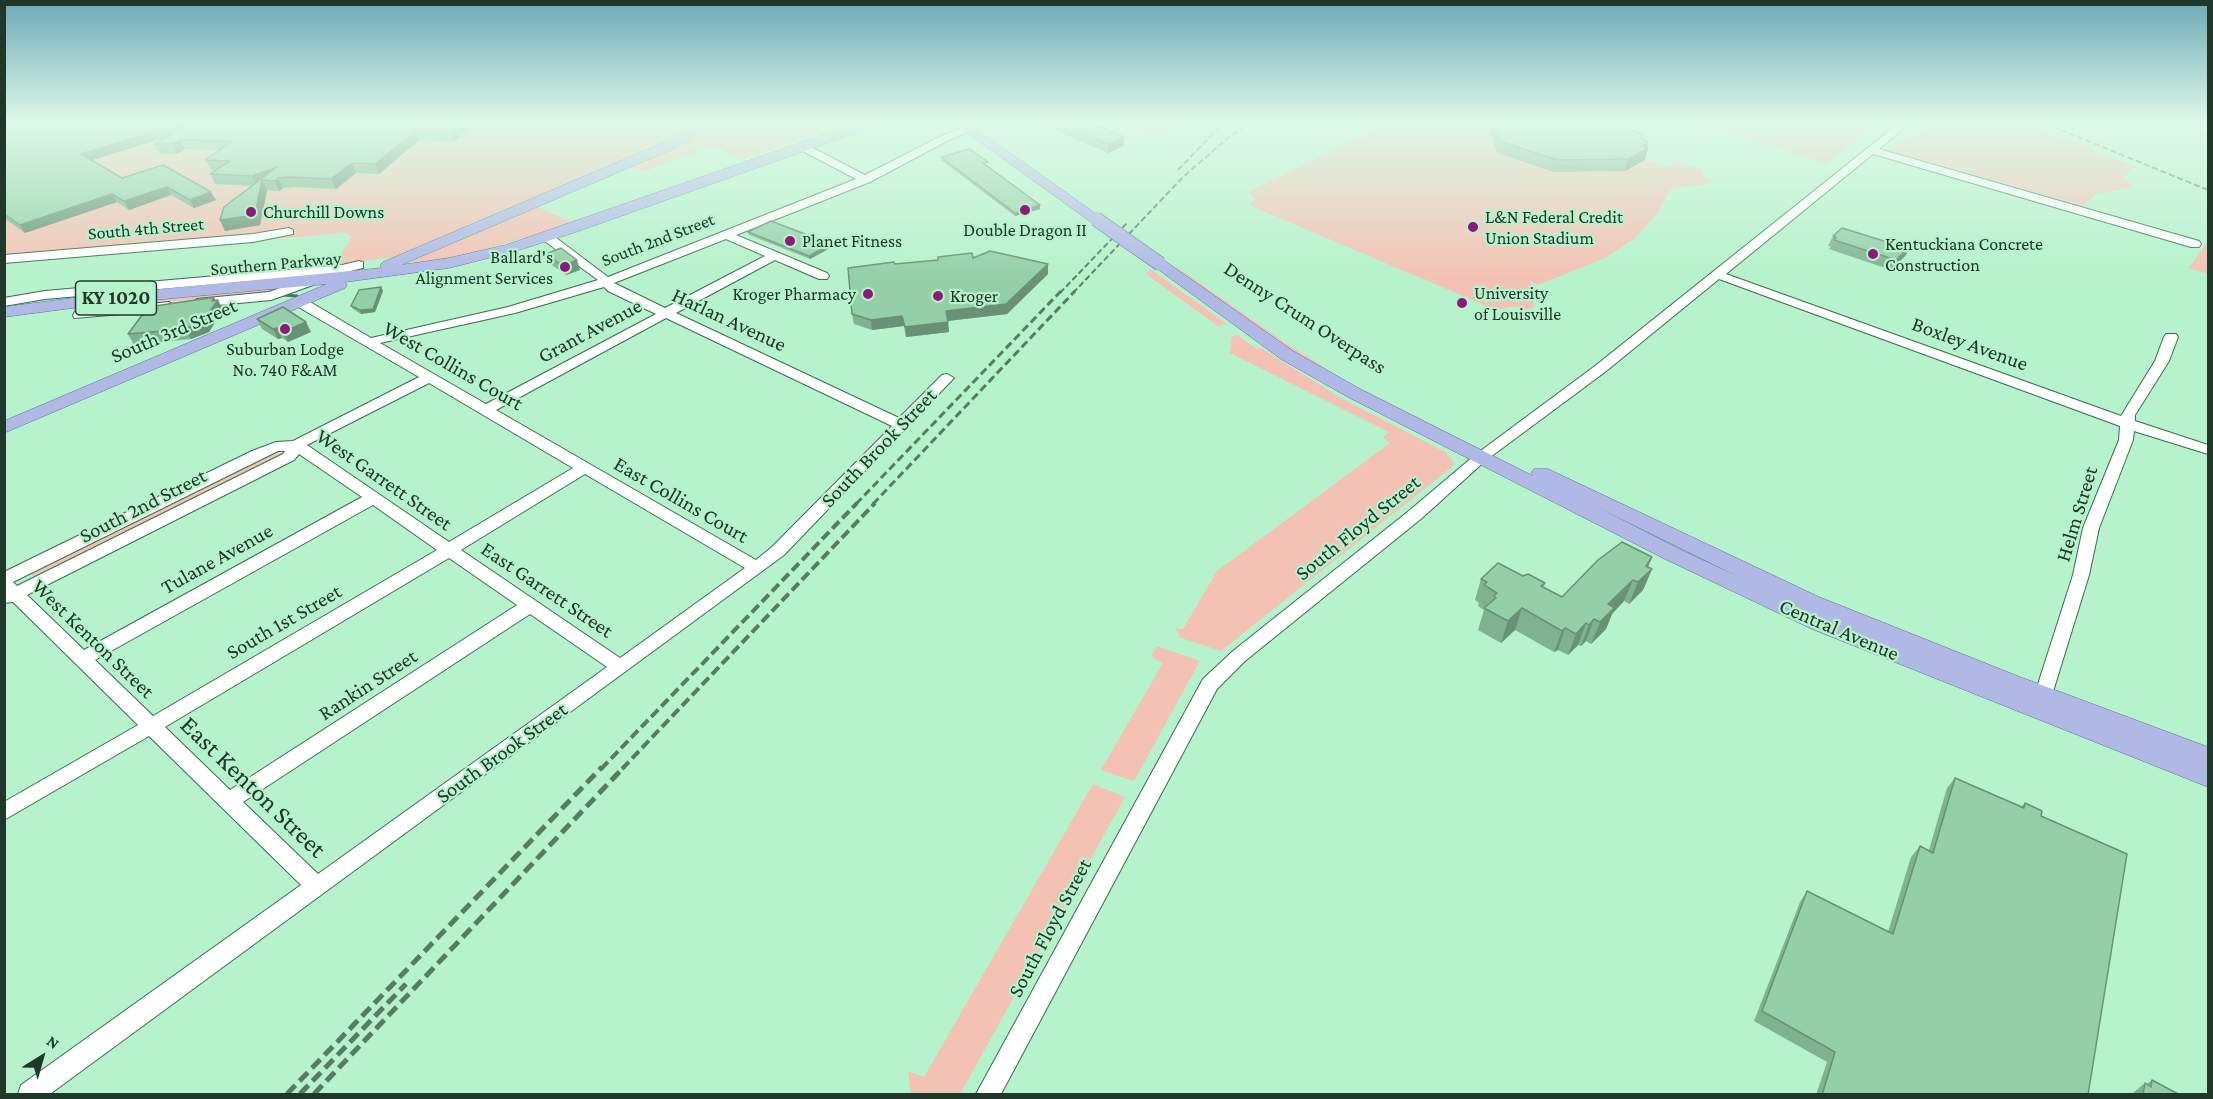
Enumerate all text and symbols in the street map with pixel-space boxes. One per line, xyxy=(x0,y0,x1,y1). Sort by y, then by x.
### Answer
place label: Churchill Downs xyxy=(263,201,384,223)
marker: Double Dragon II xyxy=(1018,203,1032,217)
marker: Churchill Downs xyxy=(244,205,258,219)
place label: L&N Federal Credit Union Stadium xyxy=(1485,206,1623,248)
street label: South 2nd Street xyxy=(599,209,717,271)
street label: South 4th Street xyxy=(87,213,205,245)
place label: Double Dragon II xyxy=(963,219,1087,241)
marker: L&N Federal Credit Union Stadium xyxy=(1466,220,1480,234)
place label: Planet Fitness xyxy=(802,230,902,252)
place label: Kentuckiana Concrete Construction xyxy=(1885,233,2043,276)
marker: Planet Fitness xyxy=(783,234,797,248)
place label: Ballard's Alignment Services xyxy=(415,246,553,288)
marker: Kentuckiana Concrete Construction xyxy=(1866,247,1880,261)
street label: Southern Parkway xyxy=(210,248,342,280)
street label: Denny Crum Overpass xyxy=(1219,256,1391,380)
marker: Ballard's Alignment Services xyxy=(558,260,572,274)
road number: KY 1020 xyxy=(76,281,156,315)
place label: University of Louisville xyxy=(1474,282,1561,324)
street label: Harlan Avenue xyxy=(668,283,790,357)
place label: Kroger Pharmacy xyxy=(732,283,856,305)
place label: Kroger xyxy=(950,285,998,307)
marker: Kroger Pharmacy xyxy=(861,287,875,301)
marker: Kroger xyxy=(931,289,945,303)
street label: South 3rd Street xyxy=(107,293,241,369)
street label: Grant Avenue xyxy=(534,293,646,369)
marker: University of Louisville xyxy=(1455,296,1469,310)
street label: Boxley Avenue xyxy=(1909,311,2031,377)
street label: West Collins Court xyxy=(378,316,528,416)
marker: Suburban Lodge No. 740 F&AM xyxy=(278,322,292,336)
place label: Suburban Lodge No. 740 F&AM xyxy=(226,338,344,380)
street label: South Brook Street xyxy=(816,383,942,513)
street label: West Garrett Street xyxy=(311,424,457,536)
street label: East Collins Court xyxy=(609,451,753,549)
street label: South 2nd Street xyxy=(75,463,211,549)
street label: Helm Street xyxy=(2051,463,2103,565)
street label: South Floyd Street xyxy=(1290,470,1426,586)
street label: Tulane Avenue xyxy=(157,518,277,600)
street label: East Garrett Street xyxy=(476,536,618,644)
street label: West Kenton Street xyxy=(26,574,160,704)
street label: South 1st Street xyxy=(222,579,346,665)
street label: Central Avenue xyxy=(1775,593,1903,667)
street label: Rankin Street xyxy=(314,644,422,726)
street label: South Brook Street xyxy=(431,697,573,809)
street label: East Kenton Street xyxy=(173,709,333,865)
street label: South Floyd Street xyxy=(1003,854,1097,1002)
north arrow xyxy=(12,1027,72,1087)
text: N xyxy=(44,1032,63,1052)

